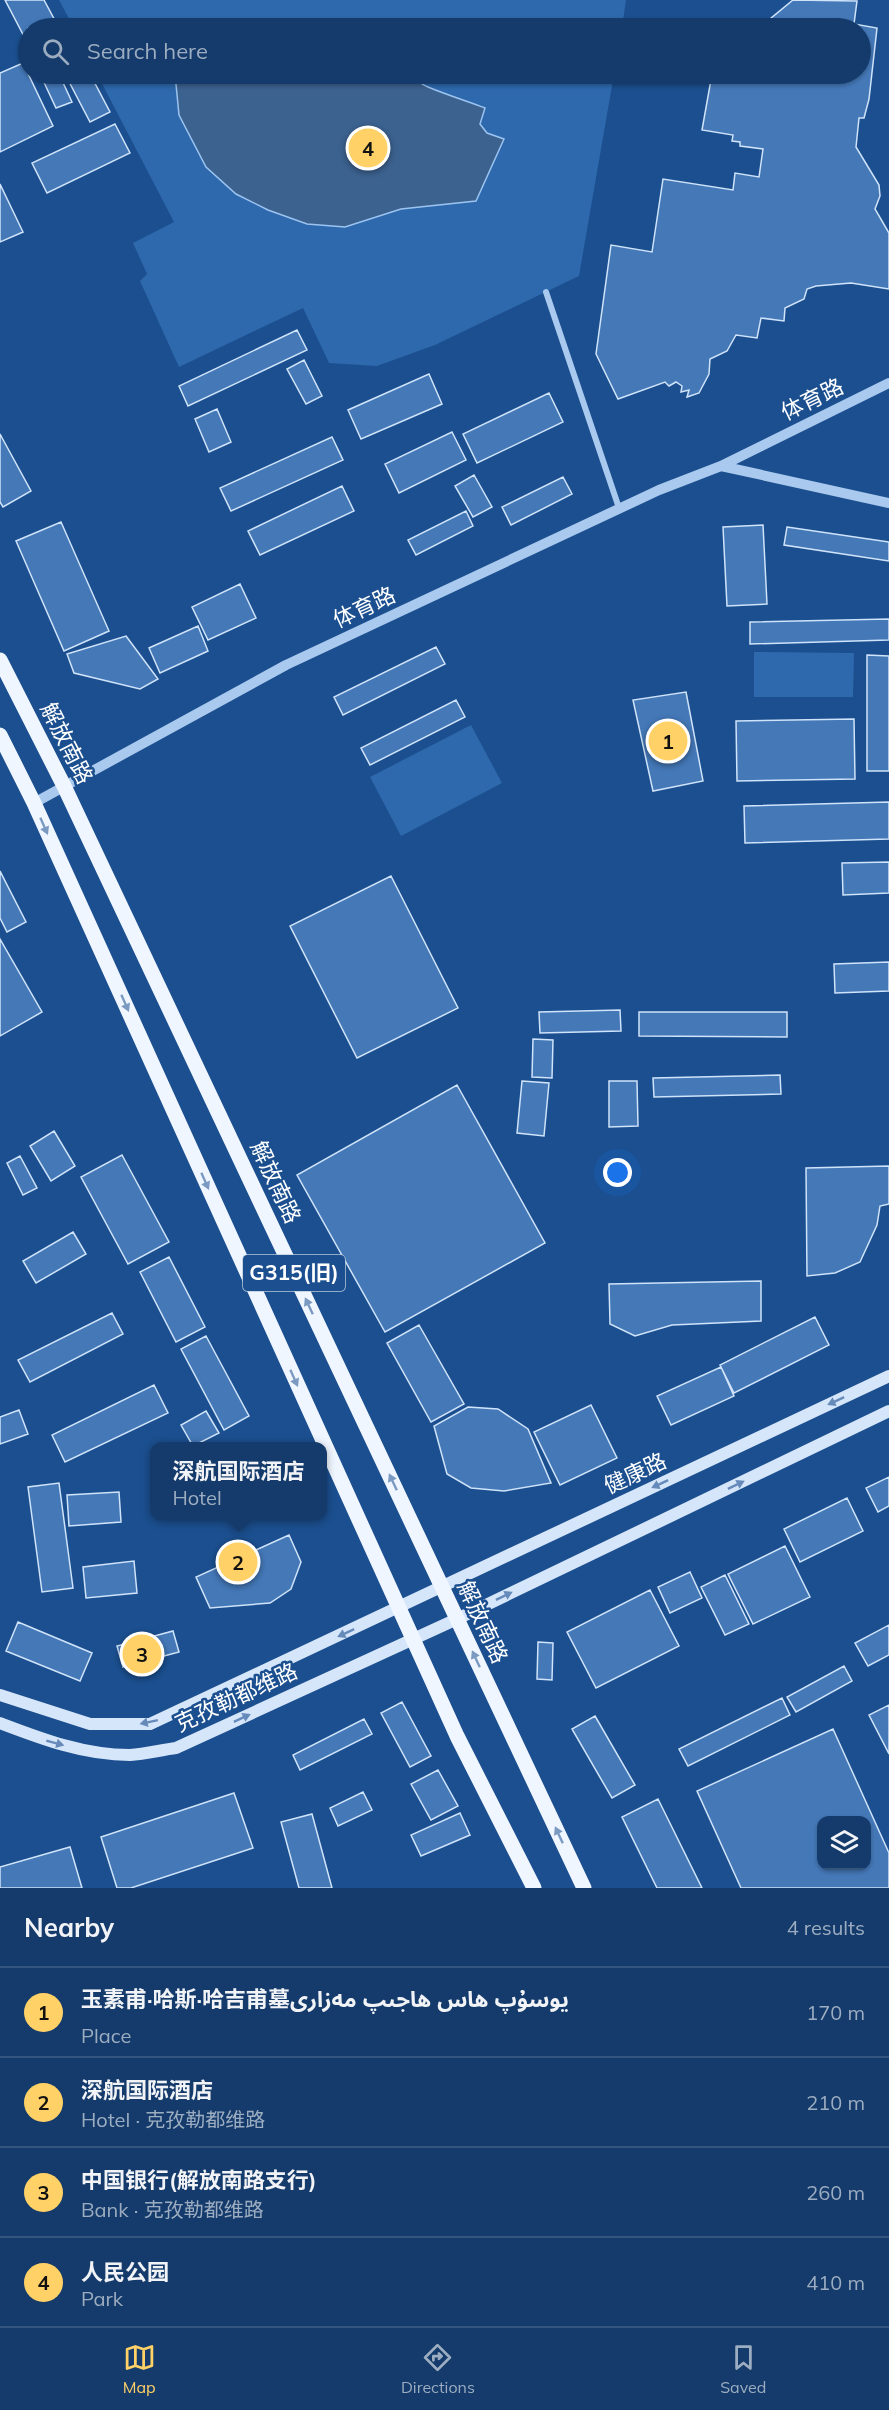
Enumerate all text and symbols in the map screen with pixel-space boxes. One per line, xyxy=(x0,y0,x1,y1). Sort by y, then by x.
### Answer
search box xyxy=(18,18,871,84)
icon: search xyxy=(39,35,72,68)
text: Search here xyxy=(87,37,208,65)
pin: 4 xyxy=(348,126,388,170)
street label: 体育路 xyxy=(776,372,848,426)
street label: 体育路 xyxy=(328,580,400,634)
street label: 解放南路 xyxy=(35,697,99,789)
pin: 1 xyxy=(648,718,688,764)
one-way arrow xyxy=(40,817,49,834)
one-way arrow xyxy=(120,995,129,1012)
street label: 解放南路 xyxy=(245,1136,307,1228)
your location xyxy=(603,1158,632,1187)
one-way arrow xyxy=(201,1172,210,1189)
road number: G315(旧) xyxy=(243,1255,345,1291)
one-way arrow xyxy=(305,1298,314,1315)
one-way arrow xyxy=(290,1369,299,1386)
one-way arrow xyxy=(828,1396,845,1405)
popup xyxy=(150,1442,327,1520)
street label: 健康路 xyxy=(599,1446,671,1500)
text: 深航国际酒店 xyxy=(172,1457,305,1485)
one-way arrow xyxy=(388,1474,397,1491)
one-way arrow xyxy=(651,1480,668,1489)
one-way arrow xyxy=(728,1480,745,1489)
text: Hotel xyxy=(172,1485,222,1510)
pin: 2 xyxy=(218,1540,258,1584)
street label: 解放南路 xyxy=(452,1576,514,1668)
one-way arrow xyxy=(495,1592,512,1601)
one-way arrow xyxy=(337,1629,354,1638)
pin: 3 xyxy=(122,1632,162,1676)
one-way arrow xyxy=(471,1650,480,1667)
street label: 克孜勒都维路 xyxy=(170,1656,302,1738)
one-way arrow xyxy=(233,1713,250,1722)
one-way arrow xyxy=(139,1718,158,1727)
one-way arrow xyxy=(46,1738,64,1748)
map controls xyxy=(817,1816,871,1870)
button: layers xyxy=(817,1816,871,1870)
one-way arrow xyxy=(555,1827,564,1844)
text: Nearby xyxy=(24,1911,114,1944)
text: 4 results xyxy=(787,1915,865,1940)
text: 玉素甫·哈斯·哈吉甫墓يوسۇپ ھاس ھاجىپ مەزارى xyxy=(81,1985,569,2013)
text: 1 xyxy=(38,2000,50,2025)
text: 170 m xyxy=(806,2000,865,2025)
text: Place xyxy=(81,2023,131,2048)
text: 深航国际酒店 xyxy=(81,2076,213,2104)
text: 2 xyxy=(38,2090,50,2115)
text: 210 m xyxy=(806,2090,865,2115)
text: Hotel · 克孜勒都维路 xyxy=(81,2107,265,2132)
text: 中国银行(解放南路支行) xyxy=(81,2166,317,2194)
text: 3 xyxy=(38,2180,50,2205)
text: 260 m xyxy=(806,2180,865,2205)
text: Bank · 克孜勒都维路 xyxy=(81,2197,264,2222)
text: 人民公园 xyxy=(81,2258,169,2286)
text: 4 xyxy=(38,2270,50,2295)
text: 410 m xyxy=(806,2270,865,2295)
text: Park xyxy=(81,2286,123,2311)
tab: Map xyxy=(123,2341,156,2397)
tab: Directions xyxy=(401,2341,475,2397)
tab: Saved xyxy=(720,2341,766,2397)

